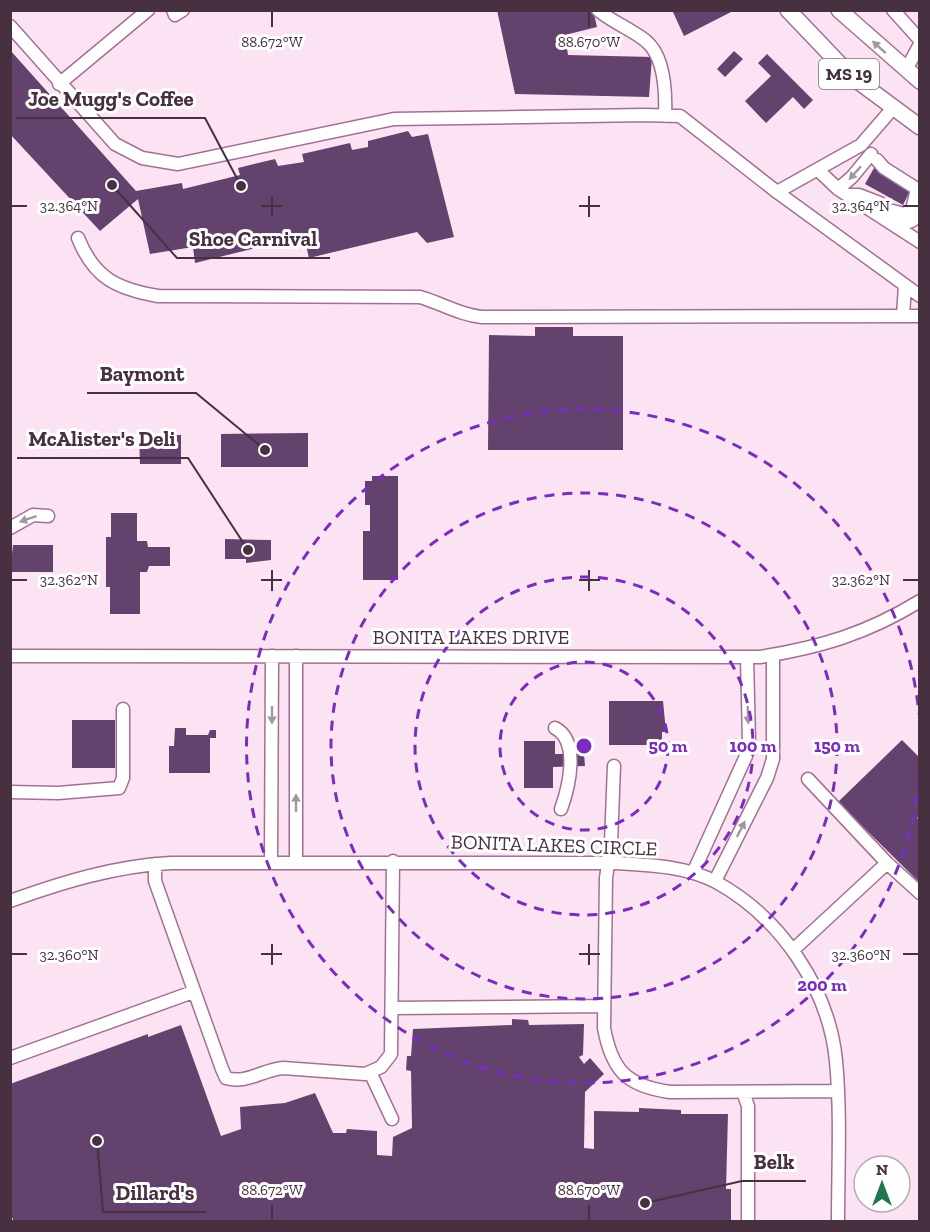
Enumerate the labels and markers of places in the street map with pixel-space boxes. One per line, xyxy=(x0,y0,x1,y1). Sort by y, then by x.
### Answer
callout: Joe Mugg's Coffee xyxy=(16,79,205,118)
callout: Shoe Carnival xyxy=(177,219,330,258)
callout: Baymont xyxy=(87,354,196,393)
callout: McAlister's Deli xyxy=(17,419,188,458)
centre of rings xyxy=(574,736,594,756)
callout: Belk xyxy=(742,1142,806,1181)
callout: Dillard's xyxy=(103,1173,206,1212)

